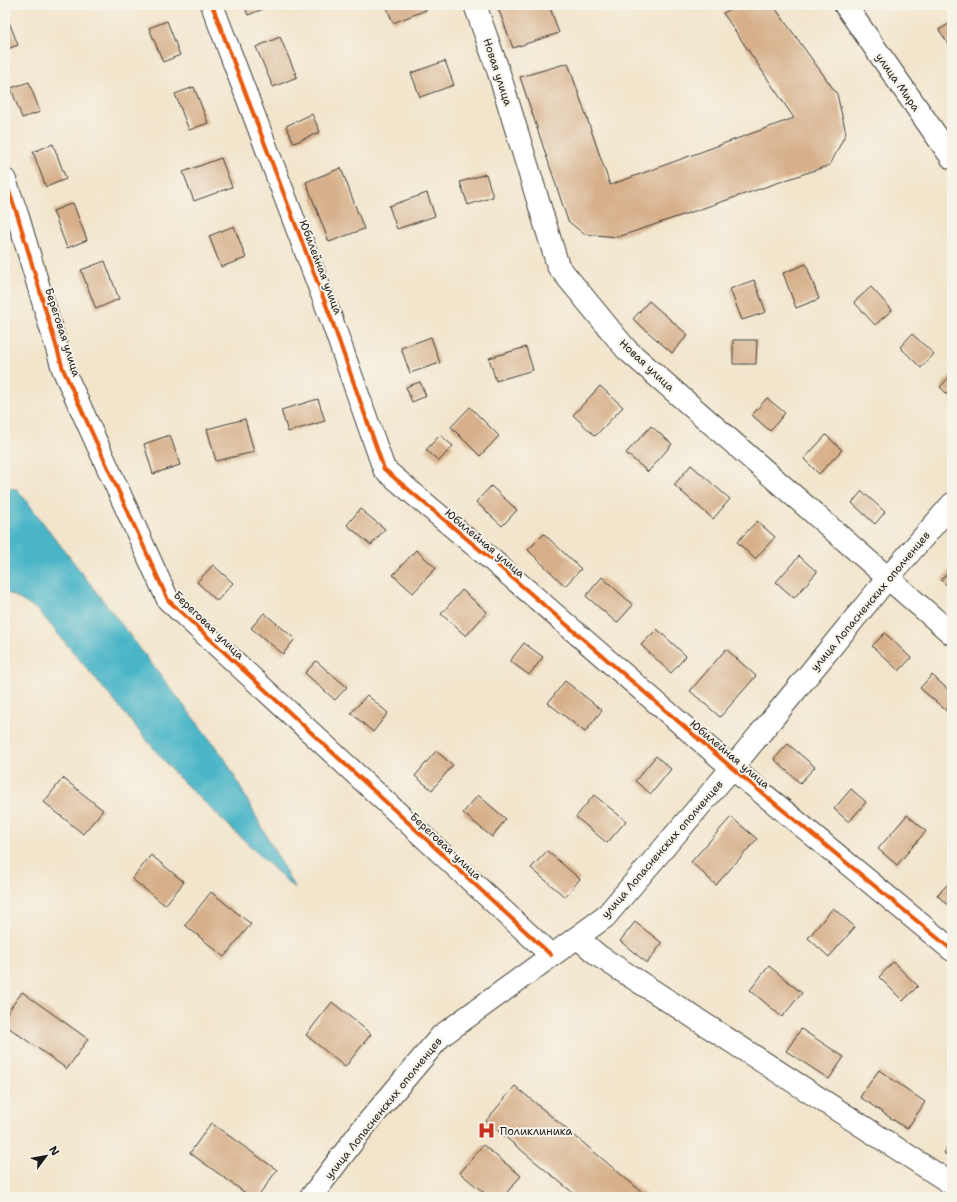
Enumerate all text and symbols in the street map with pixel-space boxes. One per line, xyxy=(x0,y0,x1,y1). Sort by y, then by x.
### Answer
street label: Новая улица xyxy=(480,36,516,108)
street label: улица Мира xyxy=(872,50,923,114)
street label: Юбилейная улица xyxy=(296,218,346,317)
street label: Береговая улица xyxy=(41,286,84,379)
street label: Новая улица xyxy=(616,336,678,395)
street label: Юбилейная улица xyxy=(442,506,528,581)
street label: улица Лопасненских ополченцев xyxy=(807,528,934,675)
street label: Береговая улица xyxy=(170,588,247,663)
street label: Юбилейная улица xyxy=(687,717,773,792)
street label: улица Лопасненских ополченцев xyxy=(598,777,727,922)
street label: Береговая улица xyxy=(407,809,485,883)
street label: улица Лопасненских ополченцев xyxy=(321,1034,446,1182)
hospital icon: Поликлиника xyxy=(477,1121,497,1141)
place label: Поликлиника xyxy=(500,1124,573,1139)
north arrow xyxy=(26,1136,66,1176)
text: N xyxy=(45,1143,63,1159)

